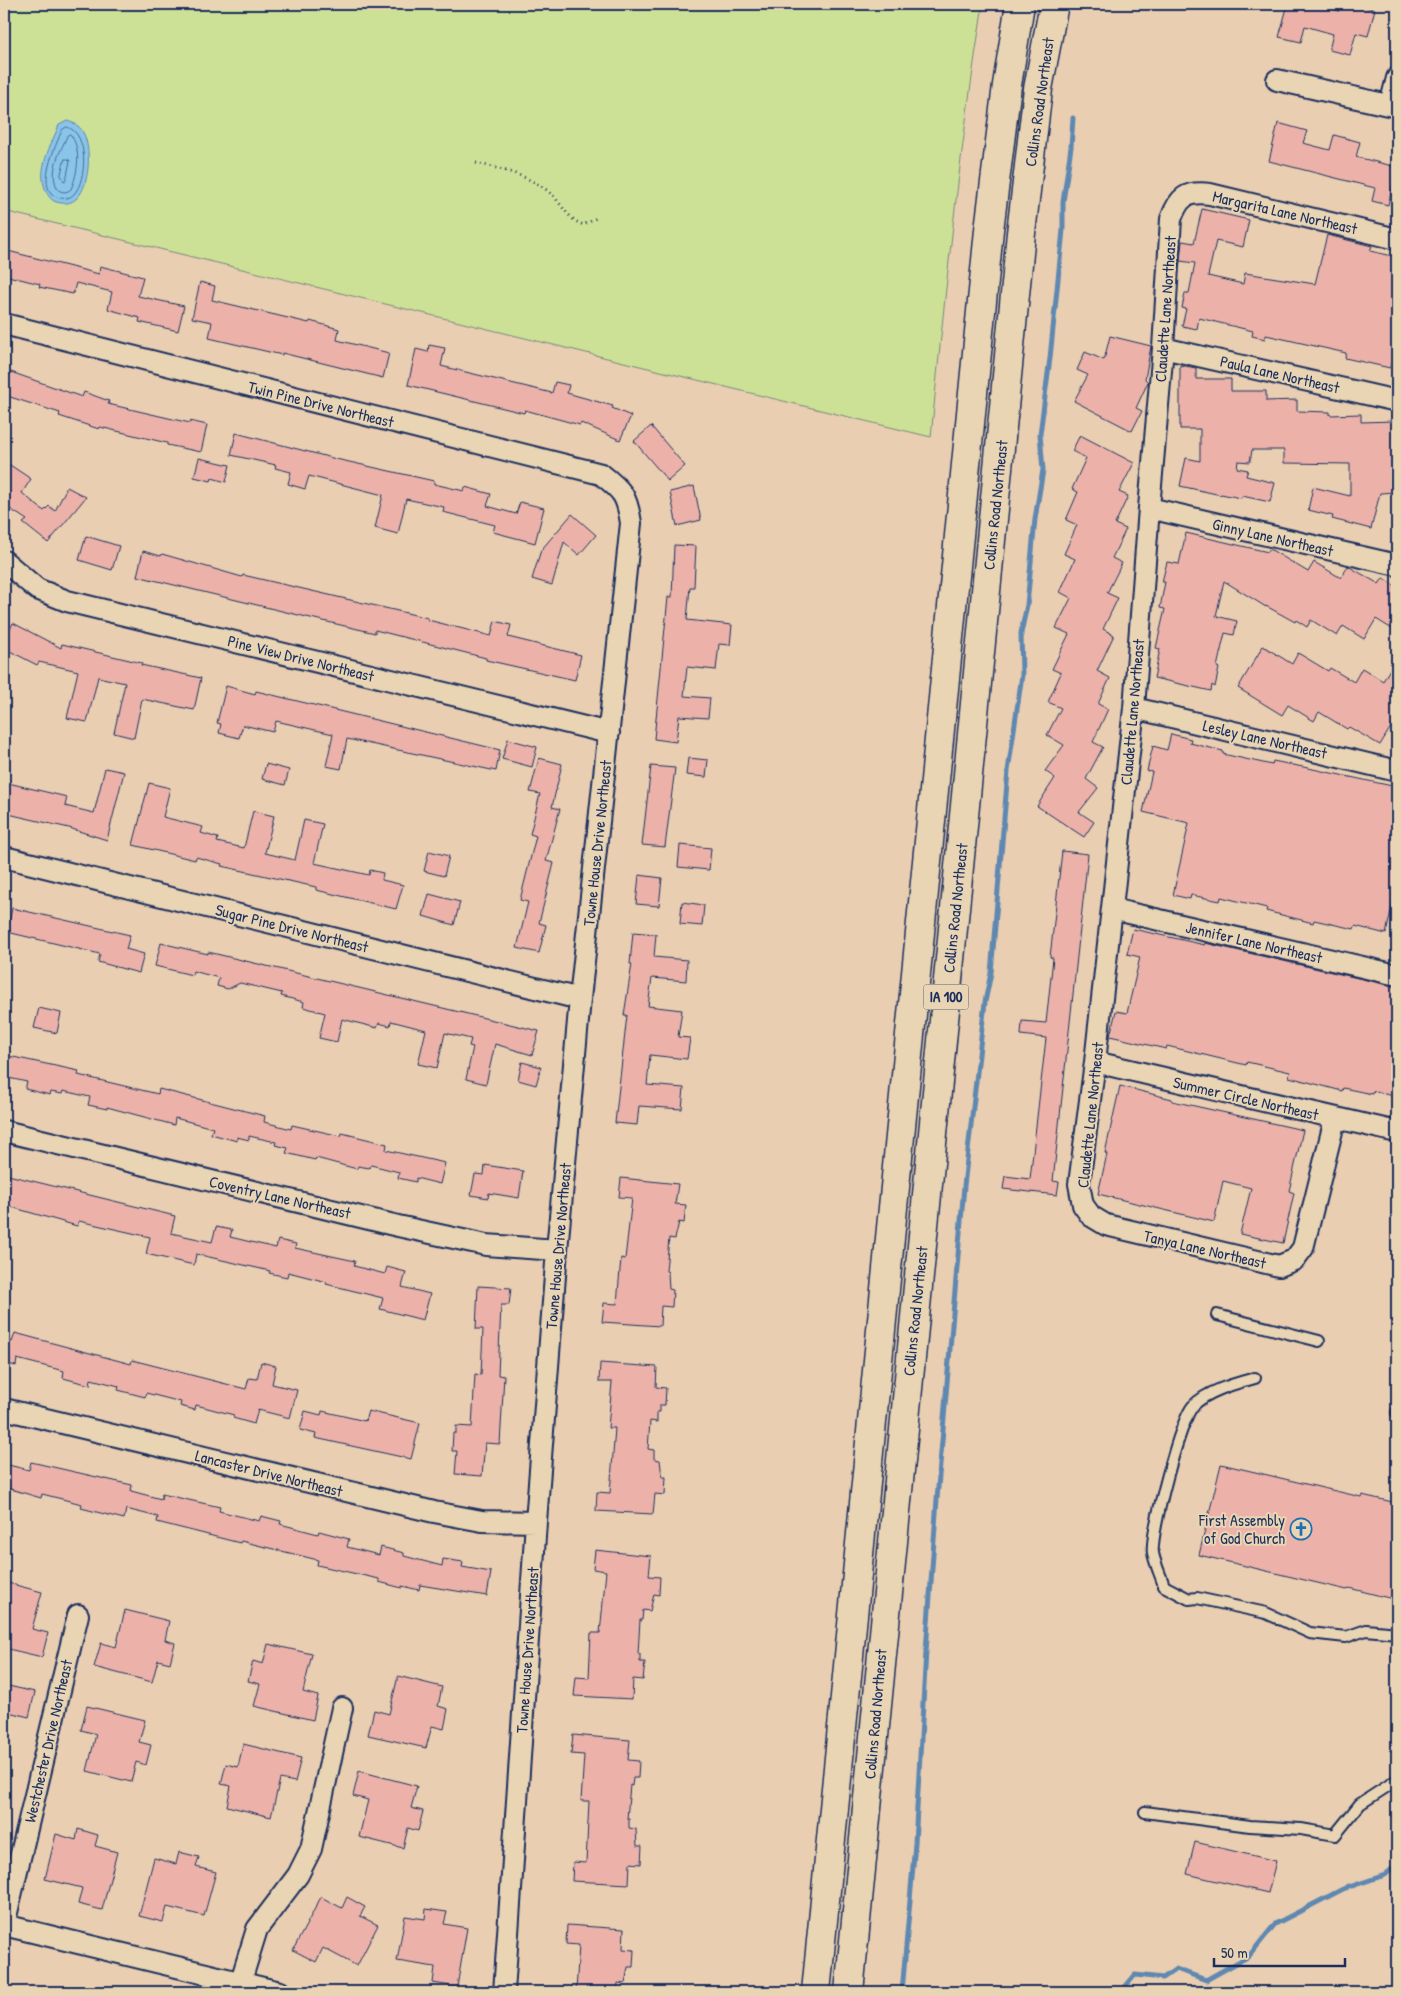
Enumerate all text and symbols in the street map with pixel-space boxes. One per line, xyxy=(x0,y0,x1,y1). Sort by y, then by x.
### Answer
street label: Collins Road Northeast xyxy=(1019,35,1059,168)
street label: Margarita Lane Northeast xyxy=(1211,185,1360,239)
street label: Claudette Lane Northeast xyxy=(1149,235,1181,383)
street label: Paula Lane Northeast xyxy=(1218,350,1342,399)
street label: Twin Pine Drive Northeast xyxy=(246,375,397,433)
street label: Collins Road Northeast xyxy=(977,439,1013,571)
street label: Ginny Lane Northeast xyxy=(1210,512,1336,562)
street label: Pine View Drive Northeast xyxy=(226,629,377,687)
street label: Claudette Lane Northeast xyxy=(1115,638,1149,786)
street label: Lesley Lane Northeast xyxy=(1201,714,1330,764)
street label: Towne House Drive Northeast xyxy=(577,759,617,927)
street label: Collins Road Northeast xyxy=(937,842,973,974)
street label: Sugar Pine Drive Northeast xyxy=(213,898,371,958)
street label: Jennifer Lane Northeast xyxy=(1184,916,1325,969)
road number: IA 100 xyxy=(924,984,968,1010)
street label: Claudette Lane Northeast xyxy=(1071,1041,1109,1189)
street label: Summer Circle Northeast xyxy=(1171,1071,1321,1126)
street label: Towne House Drive Northeast xyxy=(540,1162,576,1330)
street label: Coventry Lane Northeast xyxy=(207,1170,353,1224)
street label: Tanya Lane Northeast xyxy=(1142,1224,1269,1274)
street label: Collins Road Northeast xyxy=(897,1245,933,1377)
street label: Lancaster Drive Northeast xyxy=(193,1444,346,1502)
place label: First Assembly of God Church xyxy=(1198,1509,1285,1549)
church icon: First Assembly of God Church xyxy=(1289,1517,1313,1541)
street label: Towne House Drive Northeast xyxy=(510,1566,544,1734)
street label: Collins Road Northeast xyxy=(858,1648,892,1780)
street label: Westchester Drive Northeast xyxy=(19,1657,78,1825)
scale bar xyxy=(1214,1936,1345,1968)
text: 50 m xyxy=(1221,1942,1248,1963)

